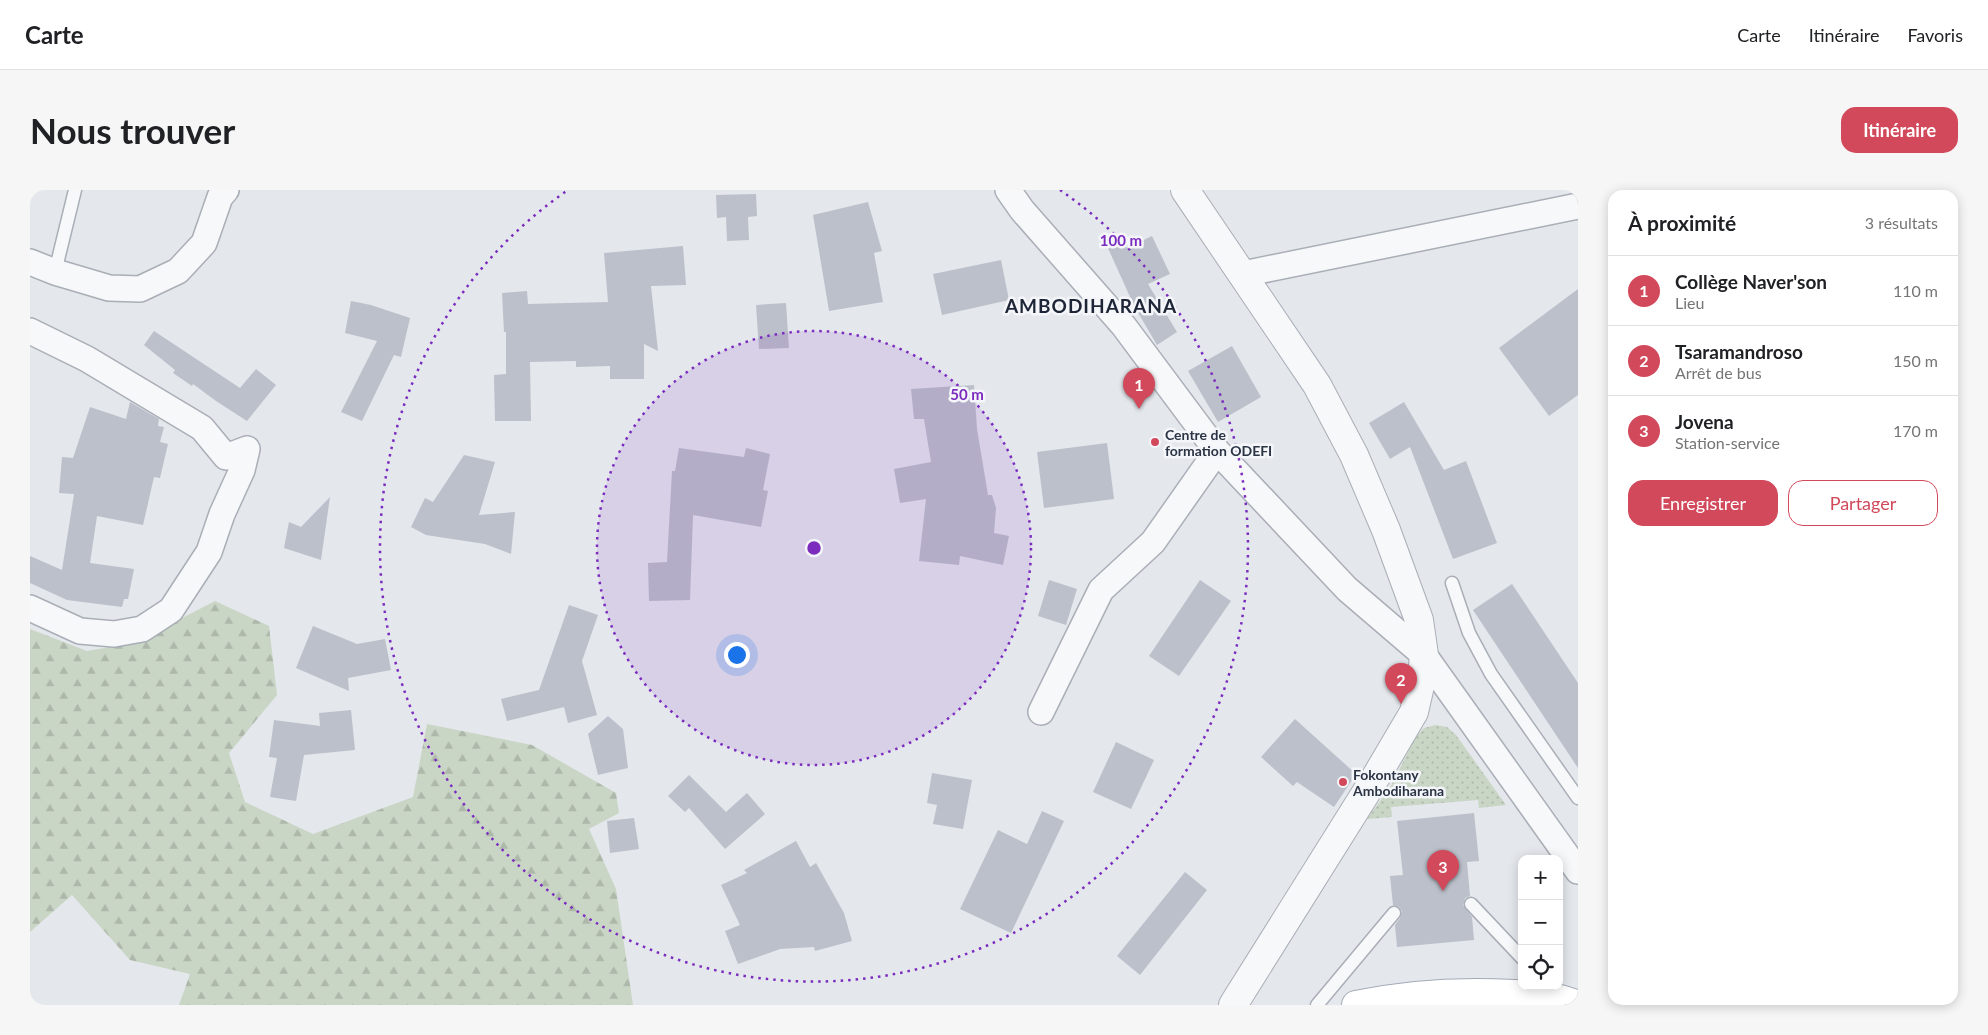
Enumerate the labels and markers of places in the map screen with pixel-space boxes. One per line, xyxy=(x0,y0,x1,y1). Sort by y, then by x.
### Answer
pin: 1 xyxy=(1123,368,1155,409)
place label: Centre de formation ODEFI xyxy=(1165,426,1272,459)
marker: Centre de formation ODEFI xyxy=(1149,436,1161,448)
centre of rings xyxy=(805,539,823,557)
pin: 2 xyxy=(1385,663,1417,704)
place label: Fokontany Ambodiharana xyxy=(1352,766,1444,799)
marker: Fokontany Ambodiharana xyxy=(1337,776,1349,788)
pin: 3 xyxy=(1427,850,1459,891)

